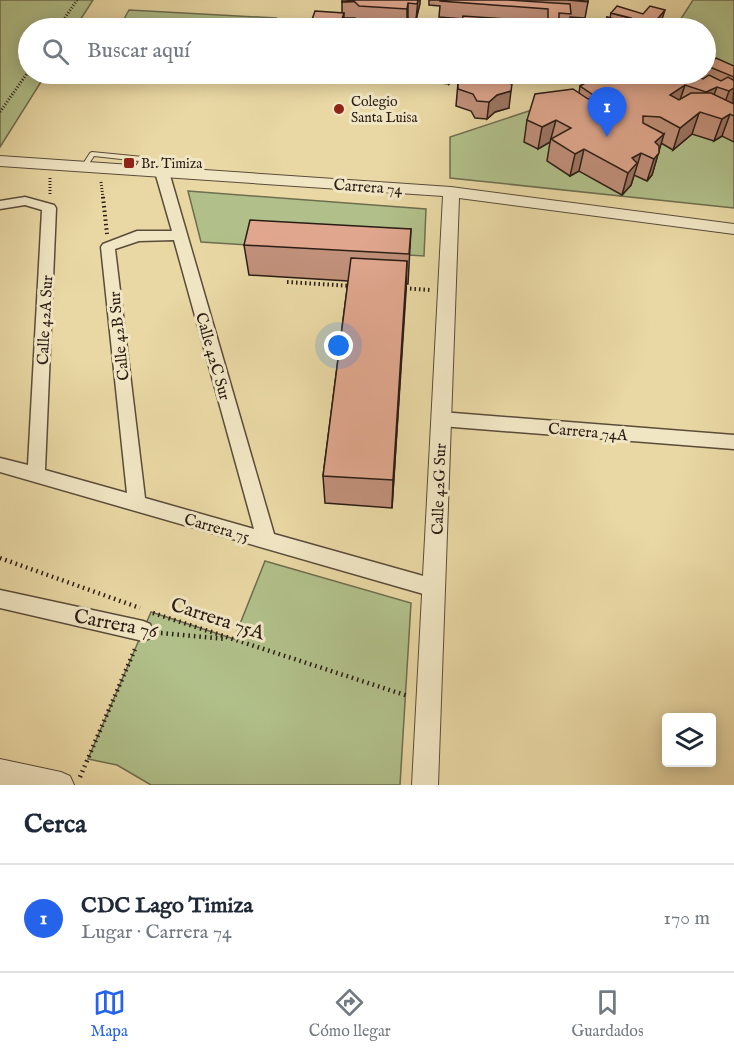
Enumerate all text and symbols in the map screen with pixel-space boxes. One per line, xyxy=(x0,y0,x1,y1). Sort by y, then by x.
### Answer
search box xyxy=(18,18,716,84)
icon: search xyxy=(39,35,72,68)
text: Buscar aquí xyxy=(87,37,190,65)
pin: 1 xyxy=(588,88,626,137)
place label: Colegio Santa Luisa xyxy=(351,93,418,127)
marker: Colegio Santa Luisa xyxy=(332,102,346,116)
place label: Br. Timiza xyxy=(141,155,203,173)
marker: Br. Timiza xyxy=(122,156,136,170)
street label: Carrera 74 xyxy=(333,176,403,200)
street label: Calle 42A Sur xyxy=(34,275,58,366)
street label: Calle 42B Sur xyxy=(105,290,135,381)
street label: Calle 42C Sur xyxy=(190,310,234,403)
your location xyxy=(324,331,353,360)
street label: Carrera 74A xyxy=(547,420,630,447)
street label: Calle 42G Sur xyxy=(428,443,452,535)
street label: Carrera 75 xyxy=(181,510,252,548)
street label: Carrera 75A xyxy=(167,593,268,646)
street label: Carrera 76 xyxy=(72,604,160,645)
map controls xyxy=(662,713,716,767)
button: layers xyxy=(662,713,716,767)
text: Cerca xyxy=(24,808,86,841)
text: CDC Lago Timiza xyxy=(81,892,253,920)
text: 1 xyxy=(40,906,47,931)
text: 170 m xyxy=(664,906,710,931)
text: Lugar · Carrera 74 xyxy=(81,920,232,945)
tab: Mapa xyxy=(90,986,128,1042)
tab: Cómo llegar xyxy=(309,986,391,1042)
tab: Guardados xyxy=(572,986,644,1042)

